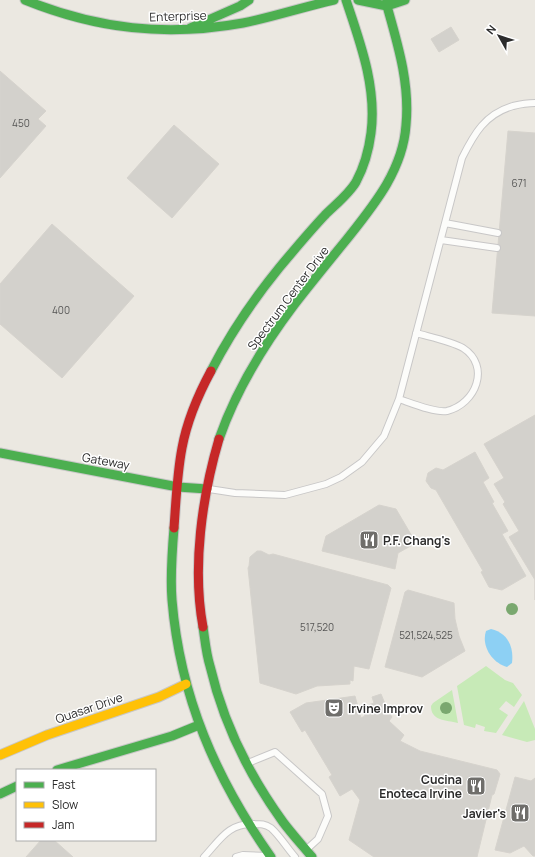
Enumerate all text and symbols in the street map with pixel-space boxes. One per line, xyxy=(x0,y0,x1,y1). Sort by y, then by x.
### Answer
street label: Enterprise xyxy=(149,7,207,25)
north arrow xyxy=(479,16,519,56)
text: N xyxy=(483,22,499,37)
house number: 450 xyxy=(12,116,30,130)
house number: 671 xyxy=(511,176,527,190)
street label: Spectrum Center Drive xyxy=(243,243,333,353)
house number: 400 xyxy=(52,303,70,317)
street label: Gateway xyxy=(81,448,132,474)
restaurant icon: P.F. Chang's xyxy=(358,529,380,551)
place label: P.F. Chang's xyxy=(383,532,451,549)
house number: 517,520 xyxy=(300,620,334,634)
house number: 521,524,525 xyxy=(399,628,453,642)
street label: Quasar Drive xyxy=(53,689,125,727)
theatre icon: Irvine Improv xyxy=(323,697,345,719)
place label: Irvine Improv xyxy=(348,700,424,717)
legend xyxy=(16,769,156,841)
place label: Cucina Enoteca Irvine xyxy=(379,771,462,802)
restaurant icon: Cucina Enoteca Irvine xyxy=(465,775,487,797)
text: Fast xyxy=(52,776,76,793)
text: Slow xyxy=(52,796,78,813)
restaurant icon: Javier's xyxy=(509,802,531,824)
place label: Javier's xyxy=(463,805,506,822)
text: Jam xyxy=(52,816,74,833)

